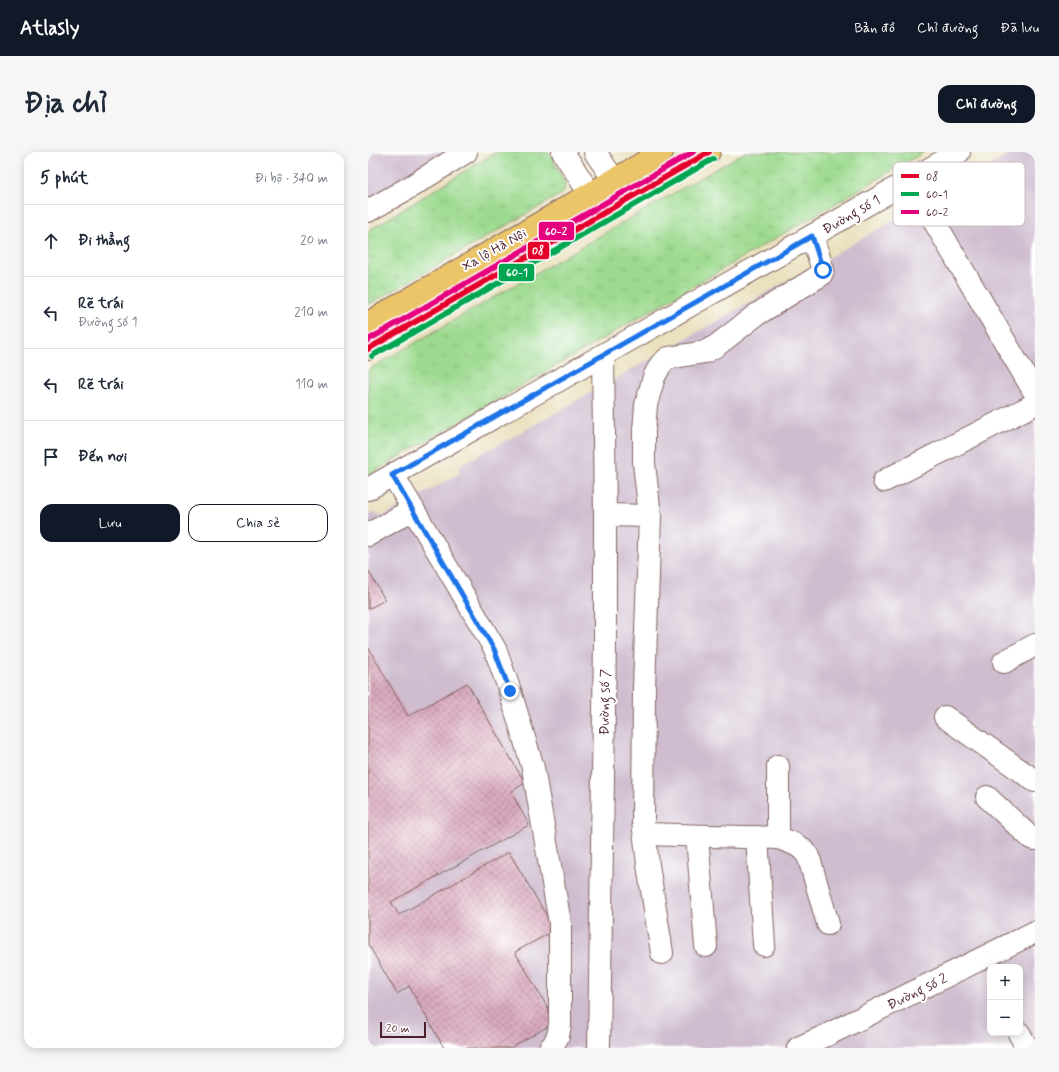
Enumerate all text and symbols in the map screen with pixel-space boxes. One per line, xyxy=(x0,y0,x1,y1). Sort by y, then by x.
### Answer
text: Atlasly xyxy=(20,16,79,41)
text: Bản đồ xyxy=(854,19,895,37)
text: Chỉ đường xyxy=(917,19,978,37)
text: Đã lưu xyxy=(1000,19,1039,37)
button: Chỉ đường xyxy=(938,85,1035,123)
text: Địa chỉ xyxy=(24,86,107,123)
legend xyxy=(893,162,1025,226)
text: 5 phút xyxy=(40,167,88,189)
text: Đi bộ · 340 m xyxy=(255,170,328,187)
text: 08 xyxy=(926,170,938,184)
text: 60-1 xyxy=(926,188,948,202)
street label: Đường số 1 xyxy=(819,191,885,240)
text: 60-2 xyxy=(926,206,949,220)
line badge: 60-2 xyxy=(538,221,575,241)
street label: Xa lộ Hà Nội xyxy=(459,224,530,276)
text: 60-2 xyxy=(545,225,568,239)
icon: ahead xyxy=(40,230,62,252)
text: Đi thẳng xyxy=(78,231,130,251)
text: 20 m xyxy=(300,232,328,249)
line badge: 08 xyxy=(527,241,550,260)
text: 08 xyxy=(532,244,544,258)
route start xyxy=(814,261,832,279)
line badge: 60-1 xyxy=(498,263,535,282)
text: 60-1 xyxy=(506,266,528,280)
text: Rẽ trái xyxy=(78,294,124,314)
icon: left xyxy=(40,302,62,324)
text: 210 m xyxy=(294,304,328,321)
text: Đường số 1 xyxy=(78,314,138,331)
icon: left xyxy=(40,374,62,396)
text: Rẽ trái xyxy=(78,375,124,395)
text: 110 m xyxy=(295,376,328,393)
icon: arrive xyxy=(40,446,62,468)
text: Đến nơi xyxy=(78,447,127,467)
button: Lưu xyxy=(40,504,180,542)
button: Chia sẻ xyxy=(188,504,328,542)
street label: Đường số 7 xyxy=(595,668,617,735)
route end xyxy=(501,682,519,700)
map controls xyxy=(987,964,1023,1036)
button: + xyxy=(987,964,1023,1000)
street label: Đường số 2 xyxy=(884,970,951,1016)
button: − xyxy=(987,1000,1023,1036)
scale bar xyxy=(380,1020,426,1039)
text: 20 m xyxy=(386,1022,409,1036)

